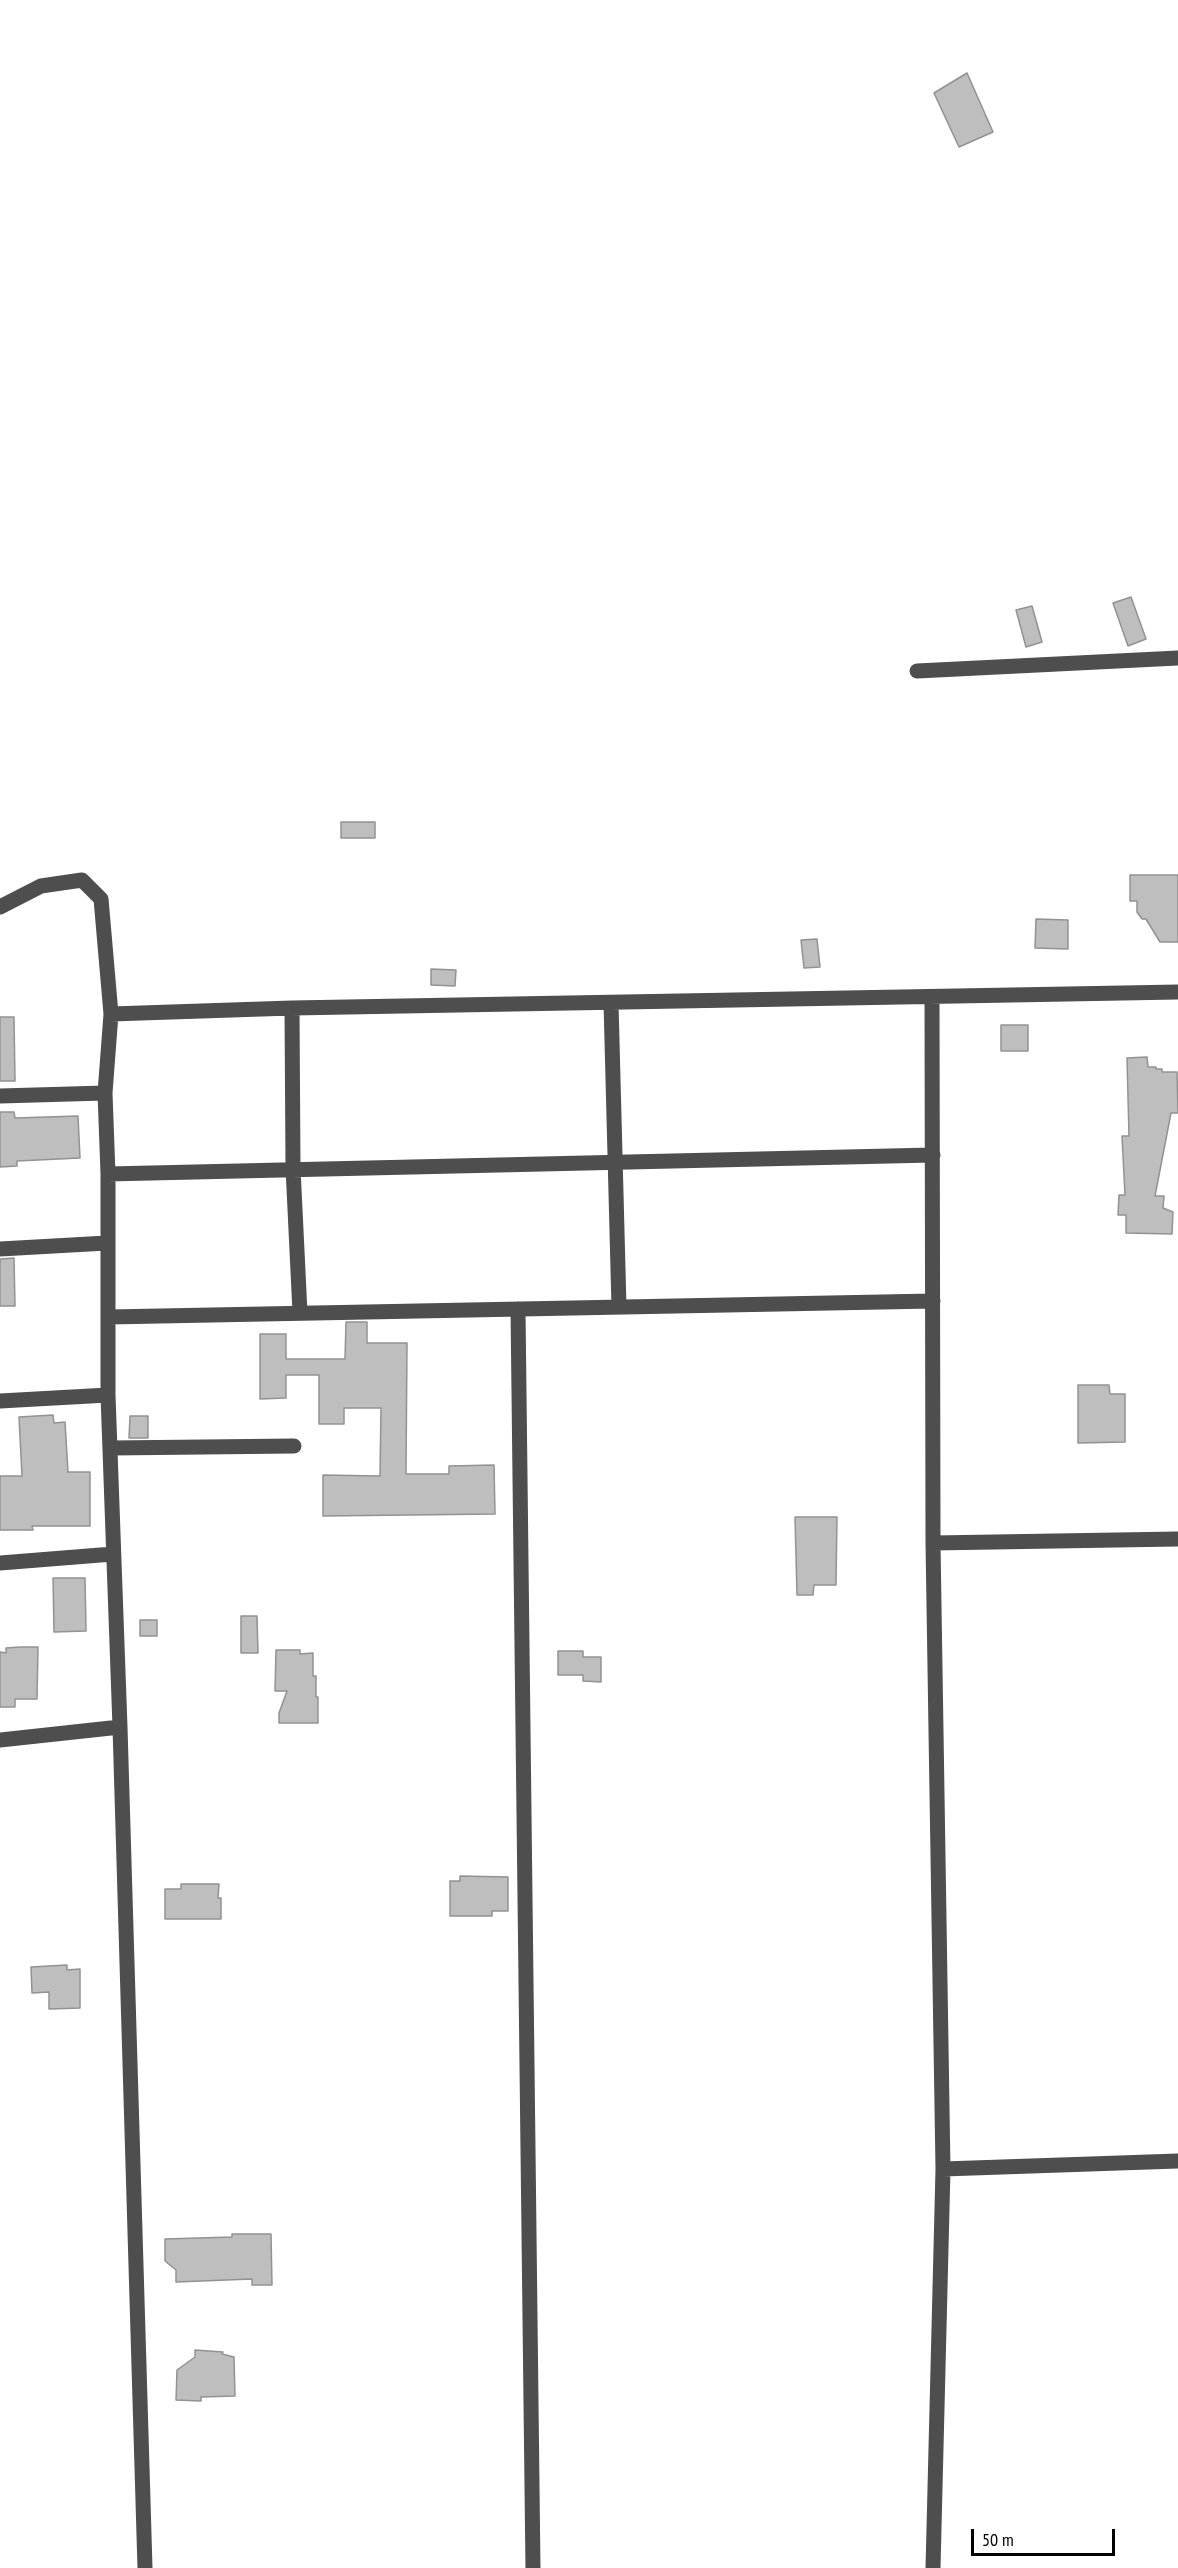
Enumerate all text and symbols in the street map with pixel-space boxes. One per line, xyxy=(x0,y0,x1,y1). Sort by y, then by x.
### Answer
scale bar xyxy=(974,2517,1118,2555)
text: 50 m xyxy=(982,2528,1014,2551)

